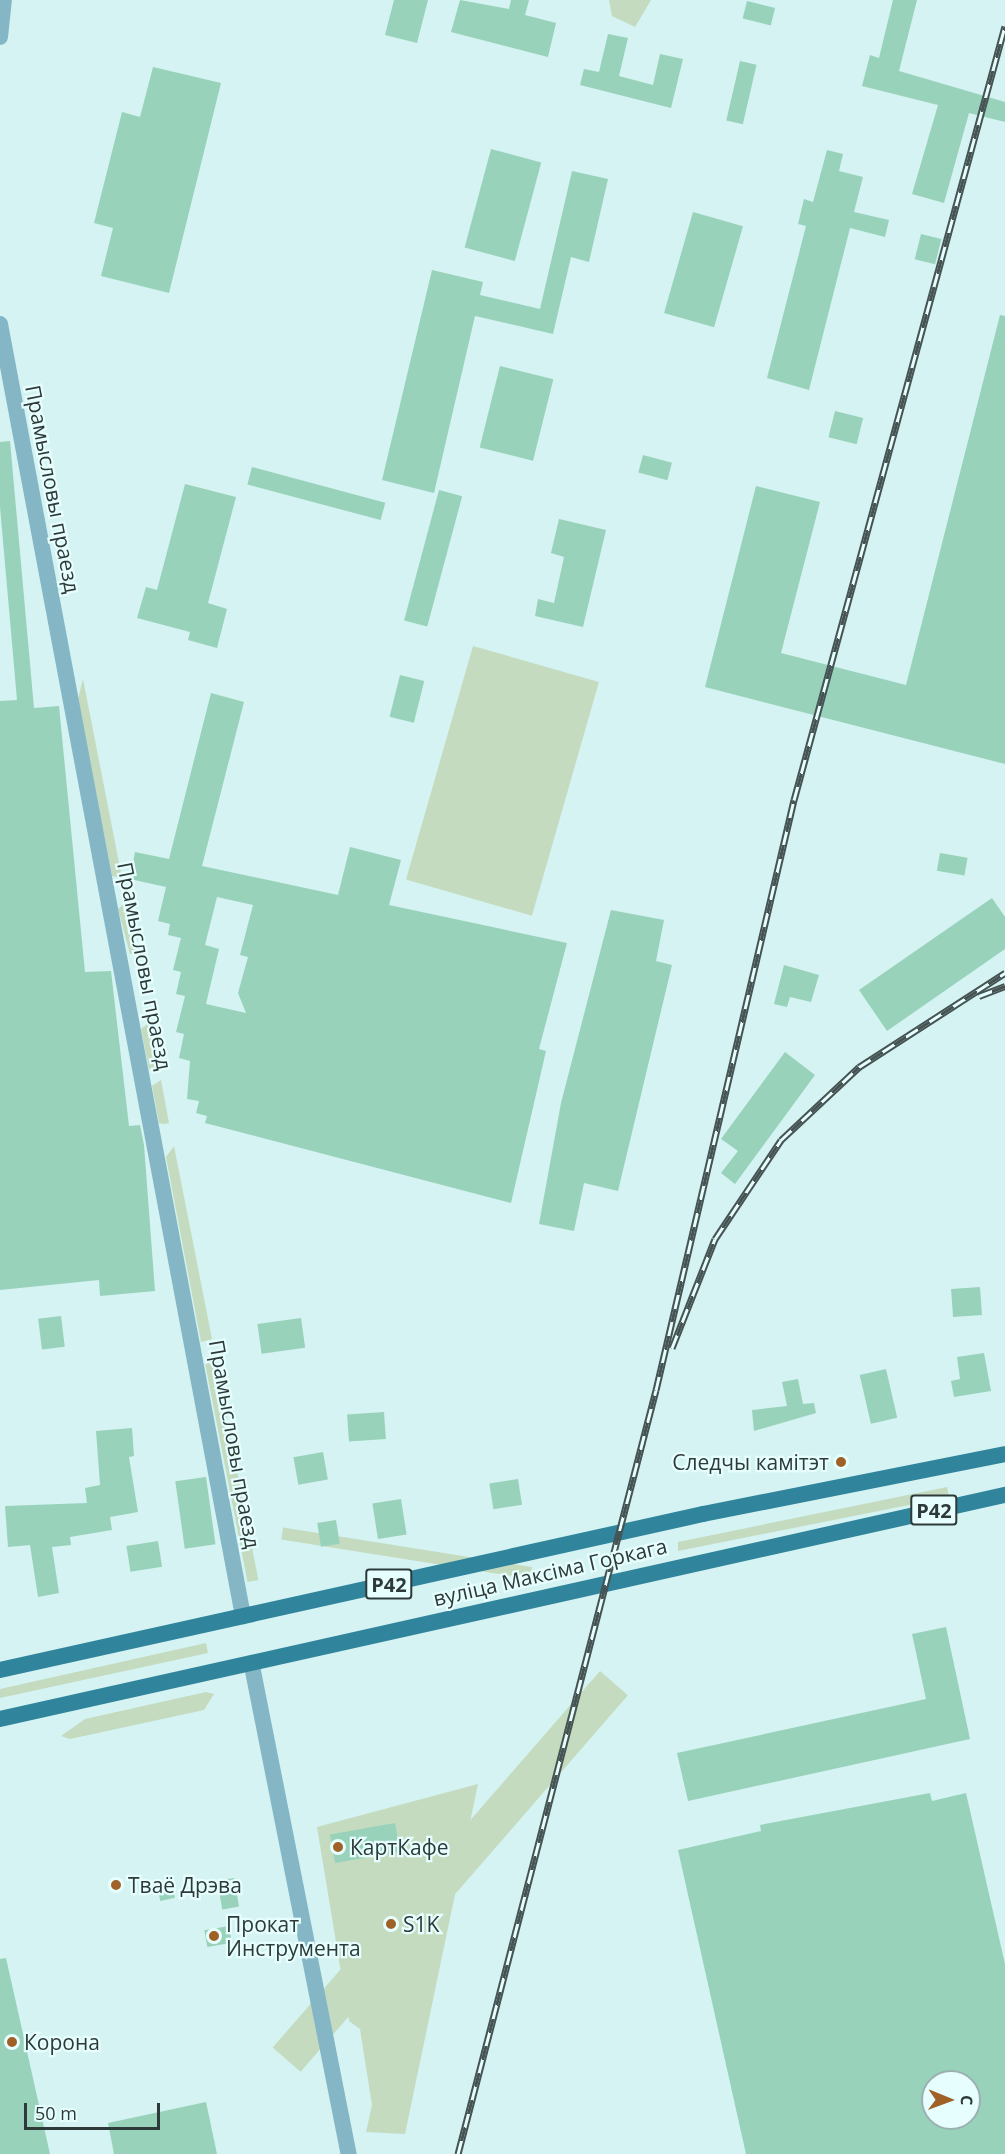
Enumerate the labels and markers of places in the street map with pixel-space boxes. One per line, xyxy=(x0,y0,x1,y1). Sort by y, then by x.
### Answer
place label: Следчы камітэт xyxy=(672,1449,829,1475)
marker: Следчы камітэт xyxy=(834,1455,848,1469)
place label: КартКафе xyxy=(350,1834,448,1860)
marker: КартКафе xyxy=(331,1840,345,1854)
place label: Тваё Дрэва xyxy=(128,1872,242,1898)
marker: Тваё Дрэва xyxy=(109,1878,123,1892)
place label: Прокат Инструмента xyxy=(226,1911,361,1961)
place label: S1K xyxy=(403,1911,439,1937)
marker: S1K xyxy=(384,1917,398,1931)
marker: Прокат Инструмента xyxy=(207,1929,221,1943)
place label: Корона xyxy=(24,2029,100,2055)
marker: Корона xyxy=(5,2035,19,2049)

